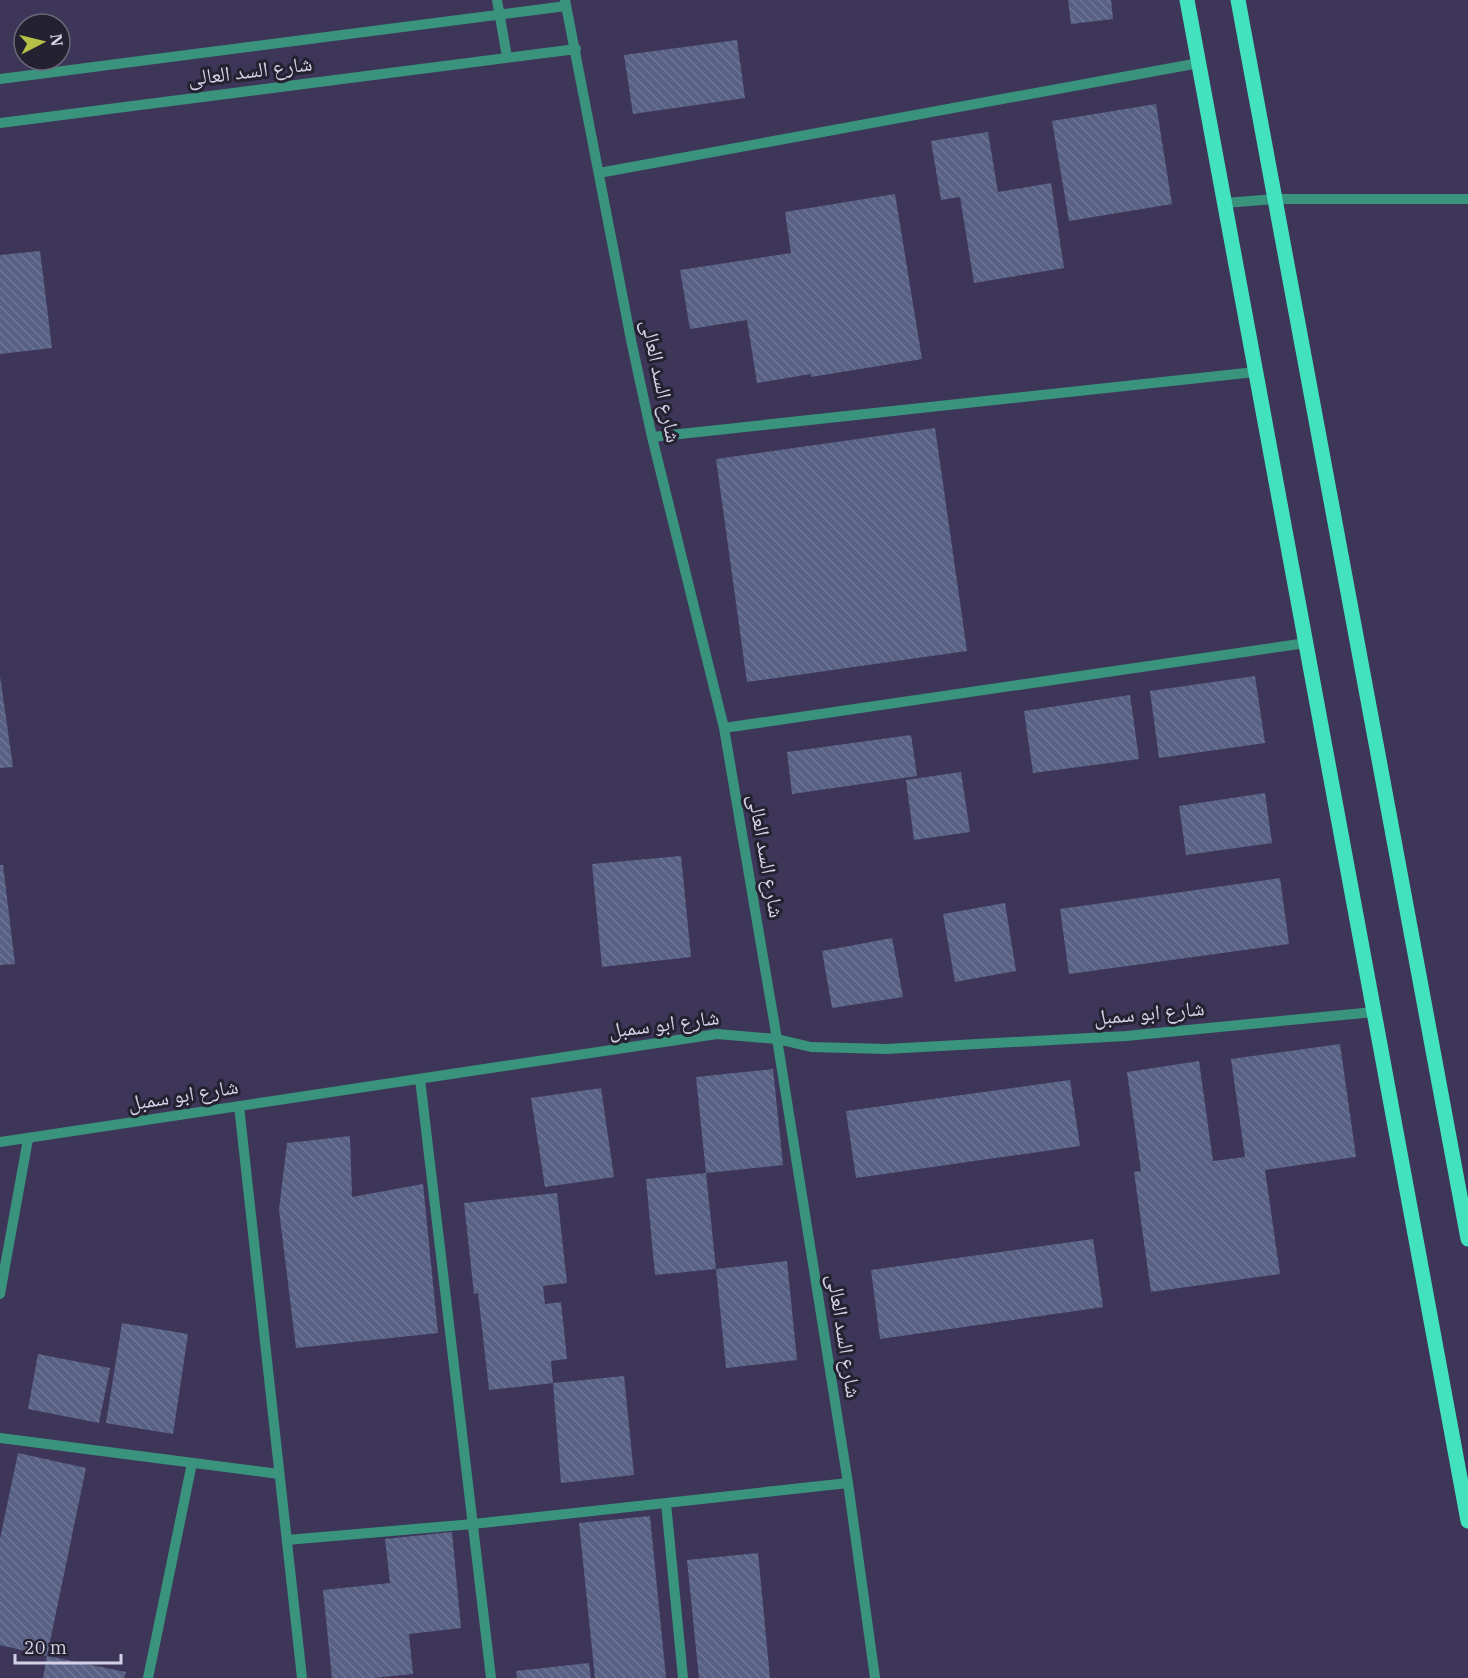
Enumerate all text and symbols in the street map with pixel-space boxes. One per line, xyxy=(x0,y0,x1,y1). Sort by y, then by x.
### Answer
north arrow xyxy=(12,12,72,72)
text: N xyxy=(46,33,68,48)
street label: شارع السد العالى xyxy=(186,48,314,92)
street label: شارع السد العالى xyxy=(635,317,689,445)
street label: شارع السد العالى xyxy=(742,792,792,920)
street label: شارع ابو سمبل xyxy=(1092,993,1206,1031)
street label: شارع ابو سمبل xyxy=(607,1002,721,1044)
street label: شارع ابو سمبل xyxy=(126,1071,240,1117)
street label: شارع السد العالى xyxy=(821,1272,869,1400)
scale bar xyxy=(15,1627,122,1665)
text: 20 m xyxy=(24,1636,67,1659)

